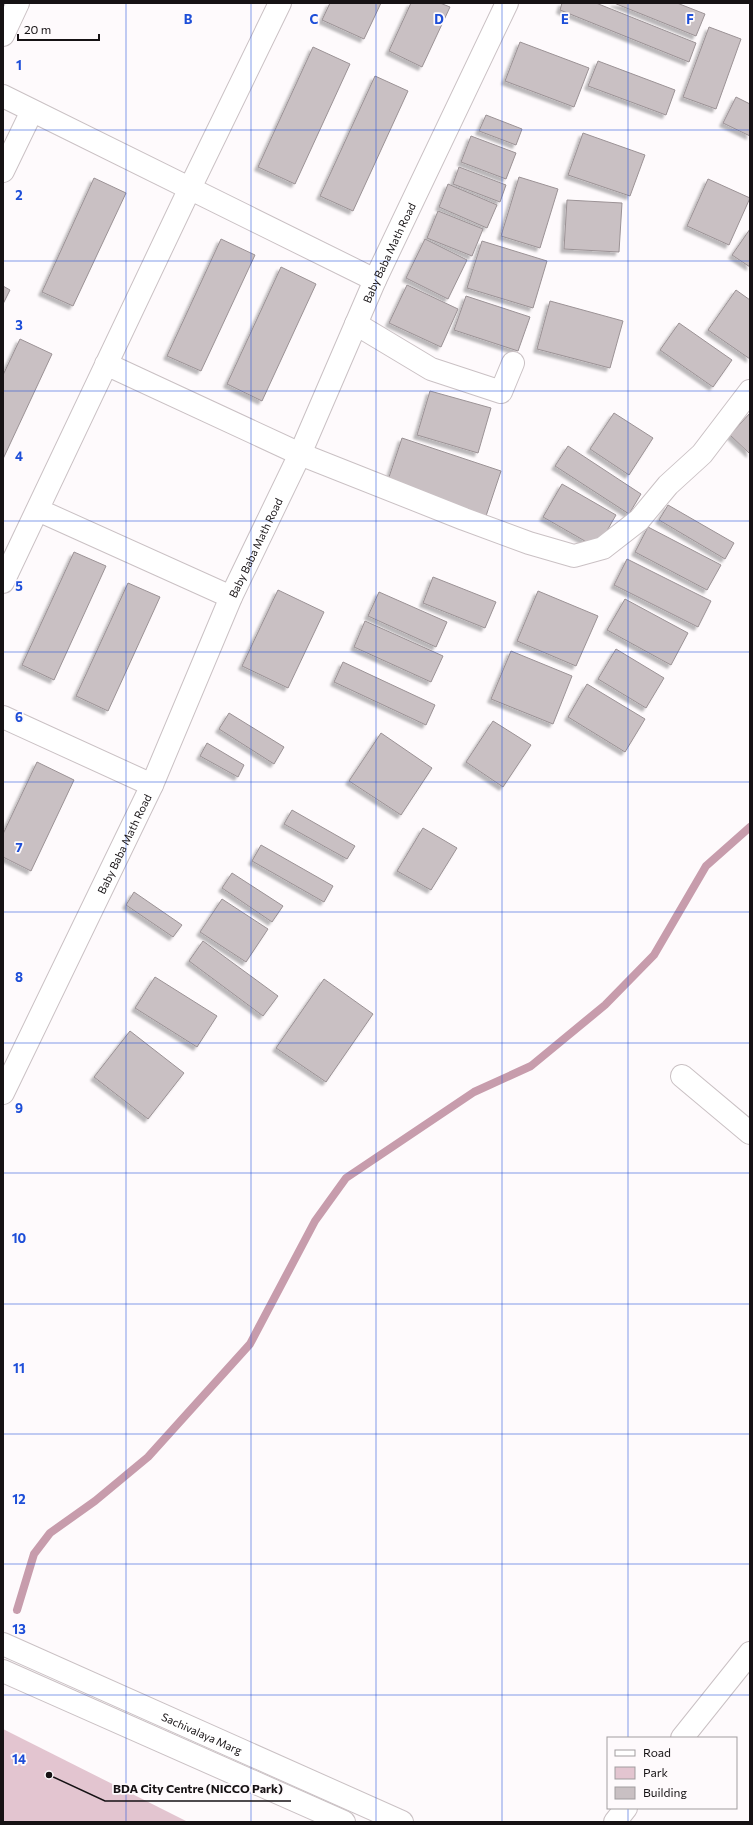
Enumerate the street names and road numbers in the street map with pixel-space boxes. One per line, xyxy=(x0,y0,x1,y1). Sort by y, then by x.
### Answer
street label: Baby Baba Math Road xyxy=(360,200,418,305)
street label: Baby Baba Math Road xyxy=(225,496,284,600)
street label: Baby Baba Math Road xyxy=(94,792,153,896)
street label: Sachivalaya Marg xyxy=(160,1709,244,1756)

